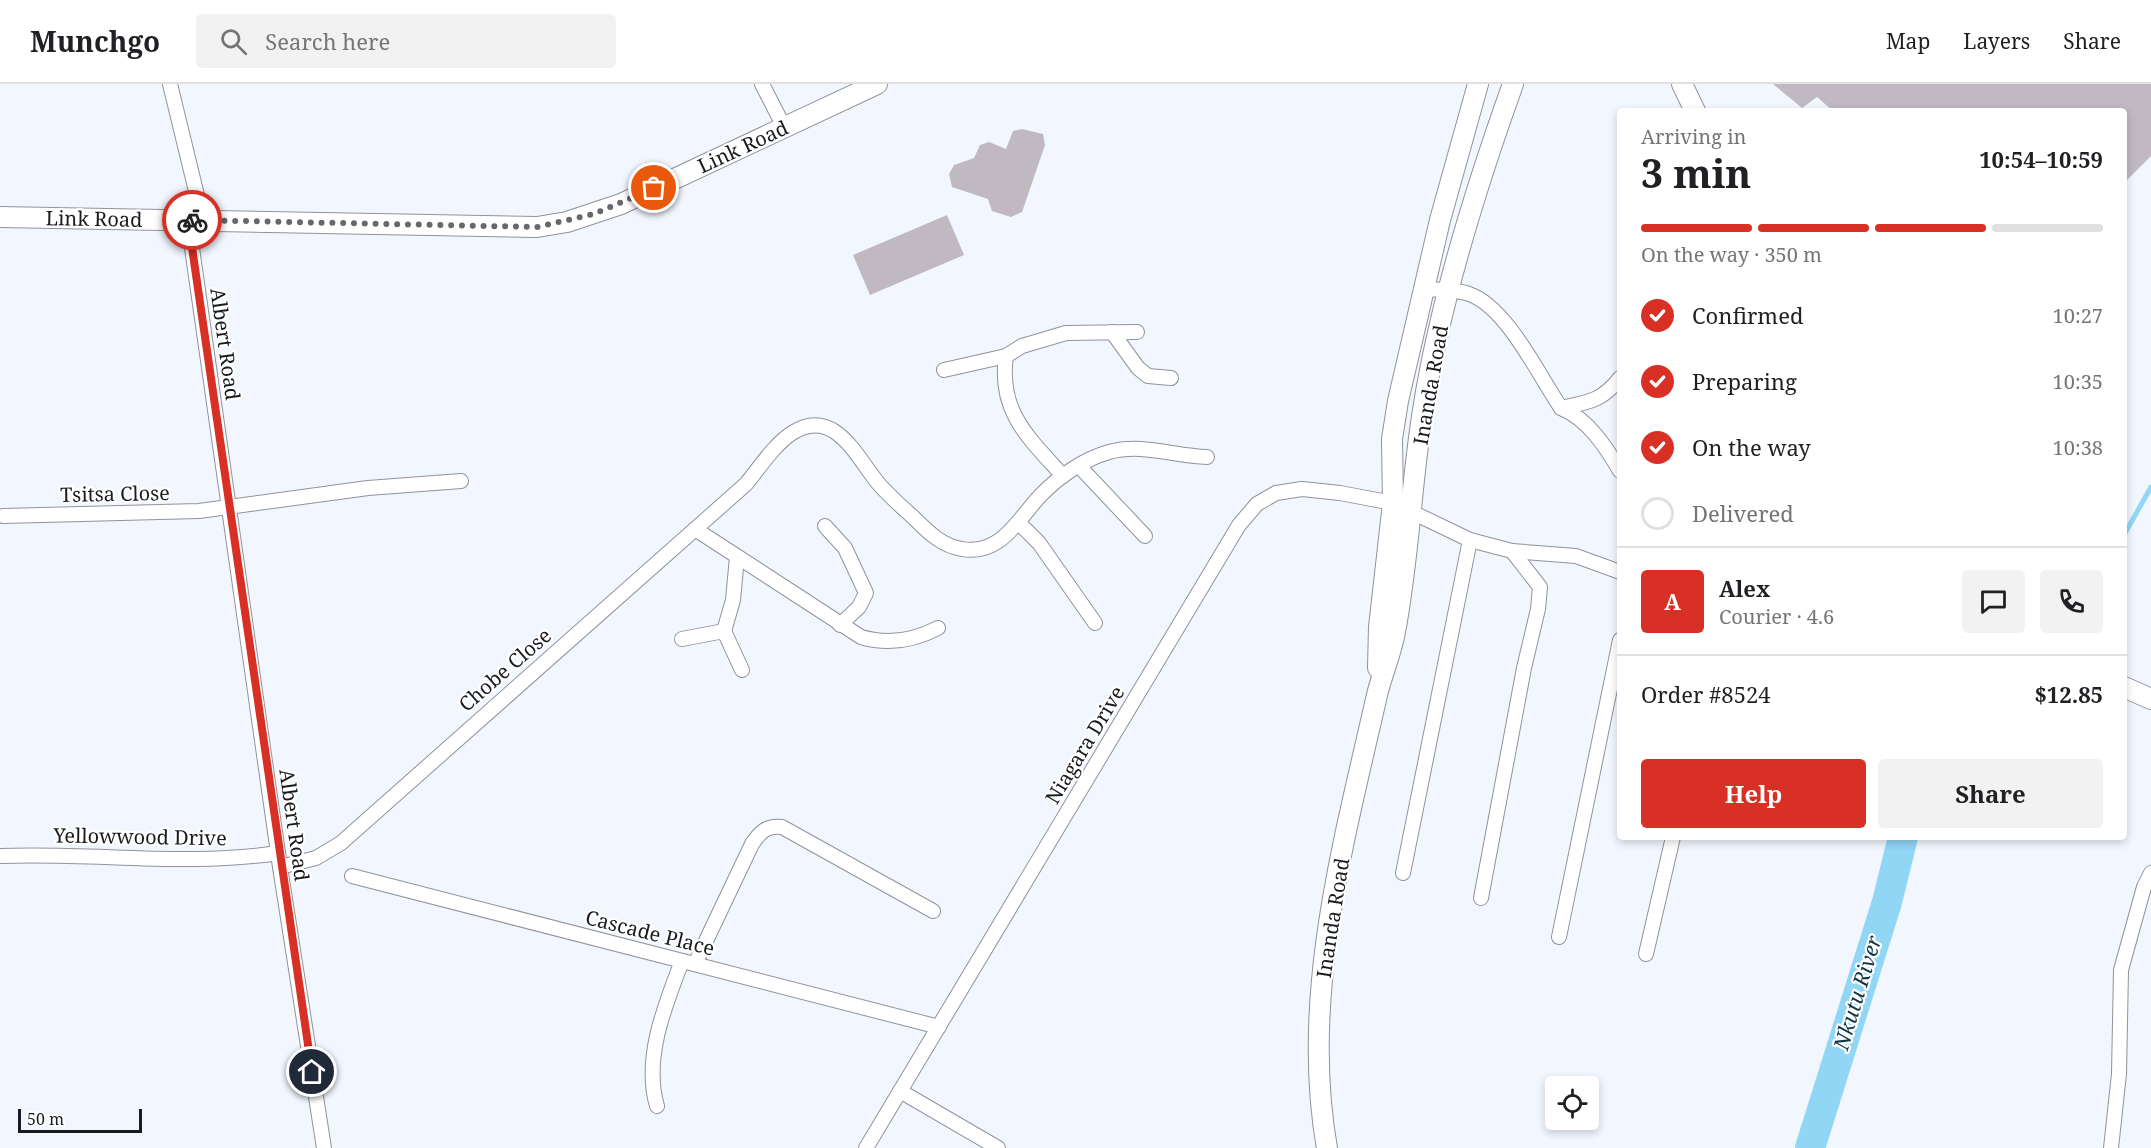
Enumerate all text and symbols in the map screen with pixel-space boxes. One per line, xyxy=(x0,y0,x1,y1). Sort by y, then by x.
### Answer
search box xyxy=(196,14,616,68)
text: Munchgo xyxy=(30,22,160,60)
icon: search xyxy=(217,25,250,58)
text: Search here xyxy=(265,26,390,56)
text: Map xyxy=(1886,27,1930,55)
text: Layers xyxy=(1963,27,2030,55)
text: Share xyxy=(2063,27,2121,55)
street label: Link Road xyxy=(693,114,792,179)
text: Arriving in xyxy=(1641,123,1746,150)
text: 10:54–10:59 xyxy=(1979,144,2103,174)
text: 3 min xyxy=(1641,146,1751,199)
pin xyxy=(628,162,679,213)
icon: bag xyxy=(637,171,670,204)
courier xyxy=(162,190,222,250)
street label: Link Road xyxy=(45,204,143,233)
icon: bike xyxy=(176,204,209,237)
text: On the way · 350 m xyxy=(1641,241,1822,268)
street label: Albert Road xyxy=(204,286,247,402)
icon: check xyxy=(1641,299,1674,332)
text: Confirmed xyxy=(1692,300,1803,330)
text: 10:27 xyxy=(2053,302,2103,329)
street label: Inanda Road xyxy=(1407,323,1454,447)
icon: check xyxy=(1641,365,1674,398)
text: Preparing xyxy=(1692,366,1797,396)
text: 10:35 xyxy=(2053,368,2103,395)
icon: check xyxy=(1641,431,1674,464)
text: On the way xyxy=(1692,432,1811,462)
text: 10:38 xyxy=(2053,434,2103,461)
street label: Tsitsa Close xyxy=(60,479,170,508)
text: Delivered xyxy=(1692,498,1794,528)
button: chat xyxy=(1962,570,2025,633)
button: phone xyxy=(2040,570,2103,633)
text: Alex xyxy=(1719,573,1770,603)
text: A xyxy=(1664,586,1681,616)
text: Courier · 4.6 xyxy=(1719,603,1834,630)
street label: Chobe Close xyxy=(453,622,557,717)
text: Order #8524 xyxy=(1641,679,1771,709)
text: $12.85 xyxy=(2034,679,2103,709)
street label: Niagara Drive xyxy=(1039,681,1130,809)
button: Help xyxy=(1641,759,1866,828)
button: Share xyxy=(1878,759,2103,828)
street label: Albert Road xyxy=(273,767,316,883)
street label: Yellowwood Drive xyxy=(52,821,227,852)
street label: Inanda Road xyxy=(1310,856,1355,980)
street label: Cascade Place xyxy=(583,903,717,962)
water label: Nkutu River xyxy=(1826,932,1888,1054)
pin xyxy=(286,1046,337,1097)
icon: home xyxy=(295,1055,328,1088)
map controls xyxy=(1545,1076,1599,1130)
button: locate xyxy=(1545,1076,1599,1130)
scale bar xyxy=(18,1106,142,1134)
text: 50 m xyxy=(27,1108,64,1130)

